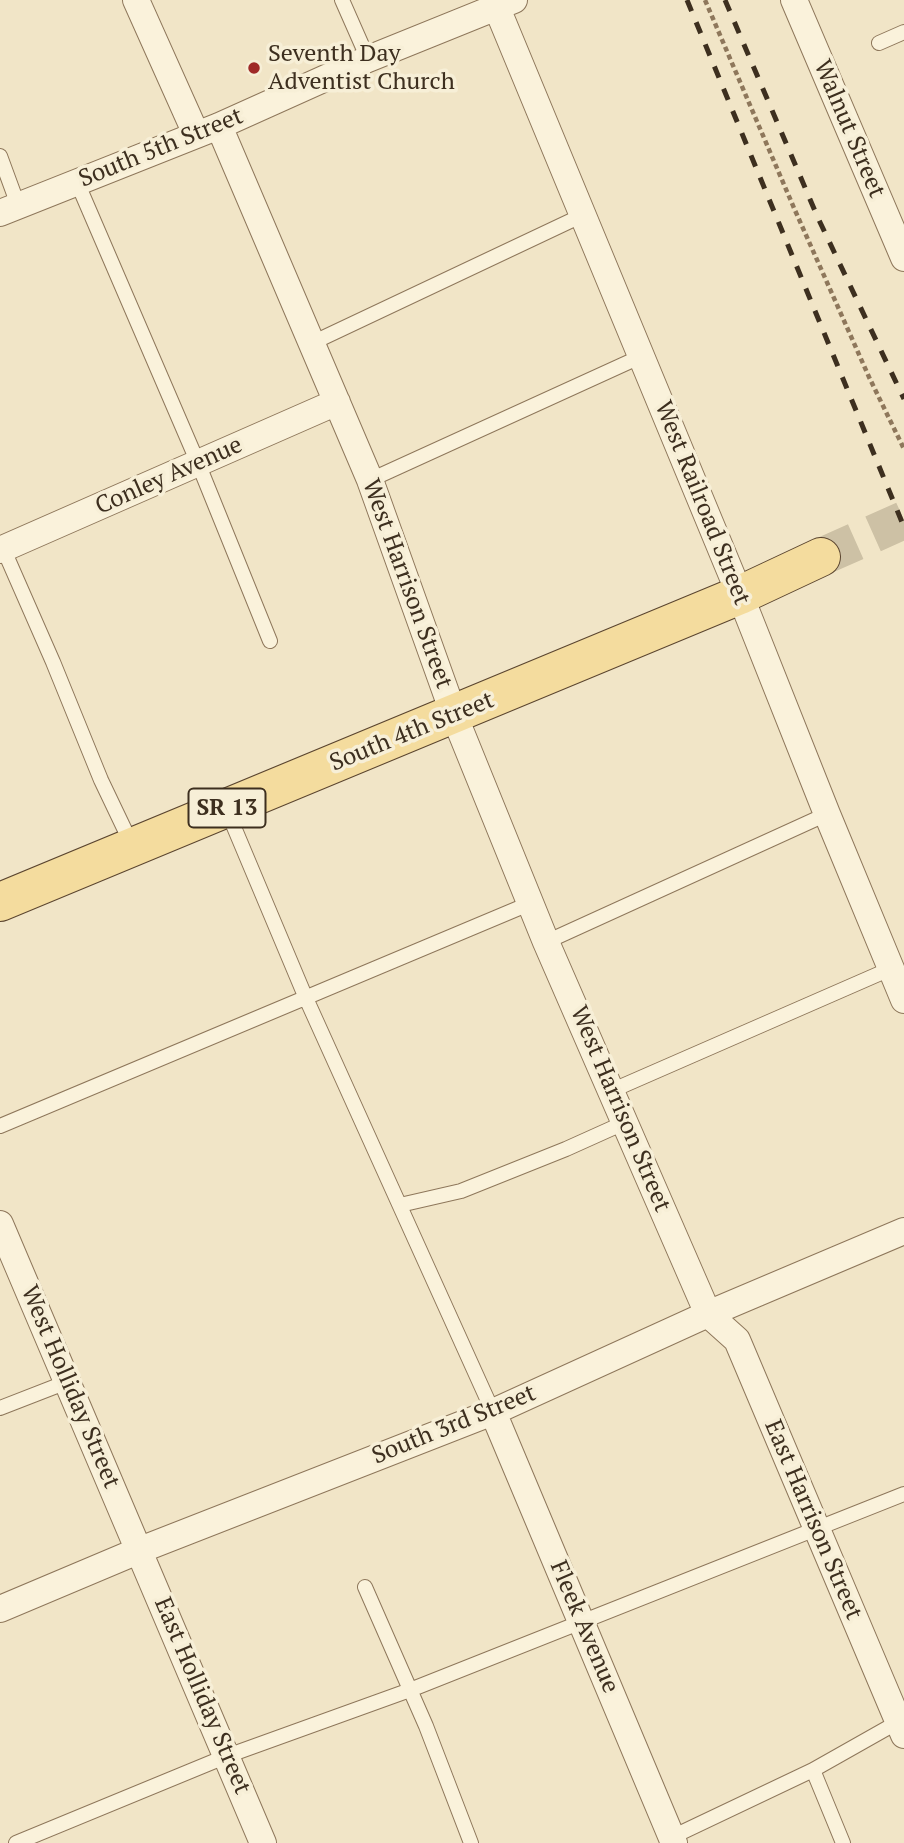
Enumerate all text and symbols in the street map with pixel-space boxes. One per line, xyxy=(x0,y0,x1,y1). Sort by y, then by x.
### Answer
place label: Seventh Day Adventist Church xyxy=(268,40,455,96)
street label: Walnut Street xyxy=(807,56,891,202)
marker: Seventh Day Adventist Church xyxy=(246,60,262,76)
street label: South 5th Street xyxy=(75,102,247,194)
street label: West Railroad Street xyxy=(648,397,756,609)
street label: Conley Avenue xyxy=(91,431,247,521)
street label: West Harrison Street xyxy=(356,475,458,693)
street label: South 4th Street xyxy=(326,686,498,778)
road number: SR 13 xyxy=(188,788,266,828)
street label: West Harrison Street xyxy=(564,1002,676,1216)
street label: West Holliday Street xyxy=(14,1281,126,1493)
street label: South 3rd Street xyxy=(368,1379,540,1471)
street label: East Harrison Street xyxy=(758,1416,868,1624)
street label: Fleek Avenue xyxy=(543,1556,625,1698)
street label: East Holliday Street xyxy=(148,1593,256,1799)

